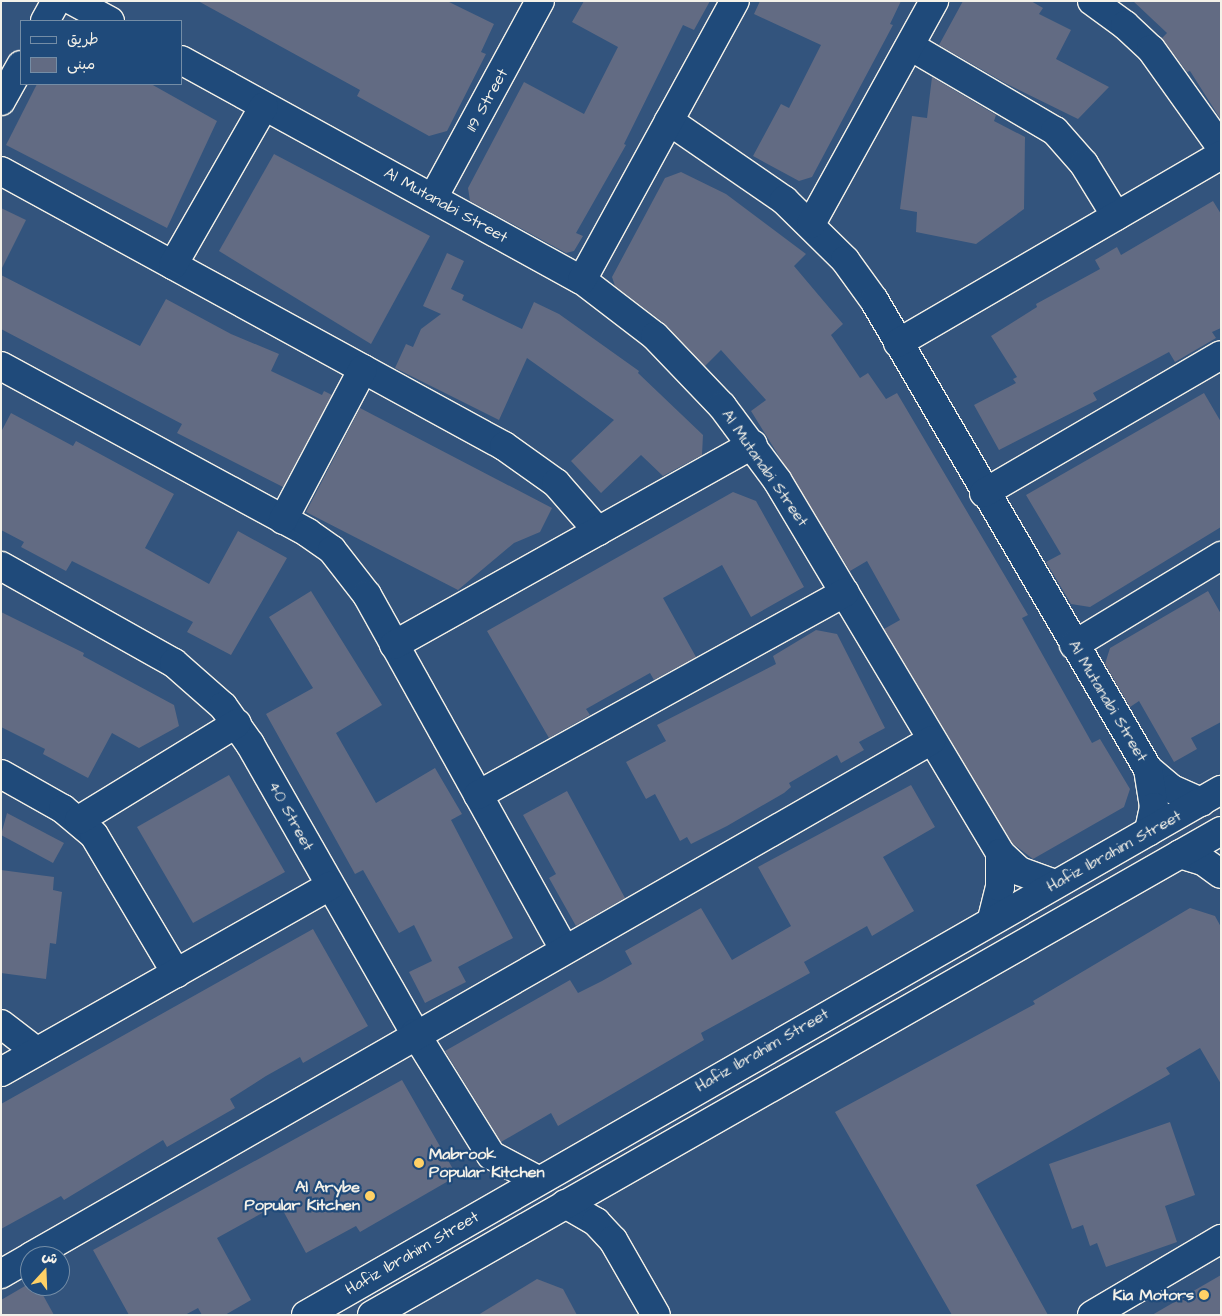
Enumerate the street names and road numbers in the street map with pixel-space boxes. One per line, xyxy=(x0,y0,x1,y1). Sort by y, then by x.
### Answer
street label: 119 Street xyxy=(462,65,512,135)
street label: Al Mutanabi Street xyxy=(381,163,511,247)
street label: Al Mutanabi Street xyxy=(717,406,813,530)
street label: Al Mutanabi Street xyxy=(1064,637,1152,765)
street label: 40 Street xyxy=(264,778,318,854)
street label: Hafiz Ibrahim Street xyxy=(1043,806,1185,896)
street label: Hafiz Ibrahim Street xyxy=(692,1004,832,1096)
street label: Hafiz Ibrahim Street xyxy=(342,1207,482,1299)

